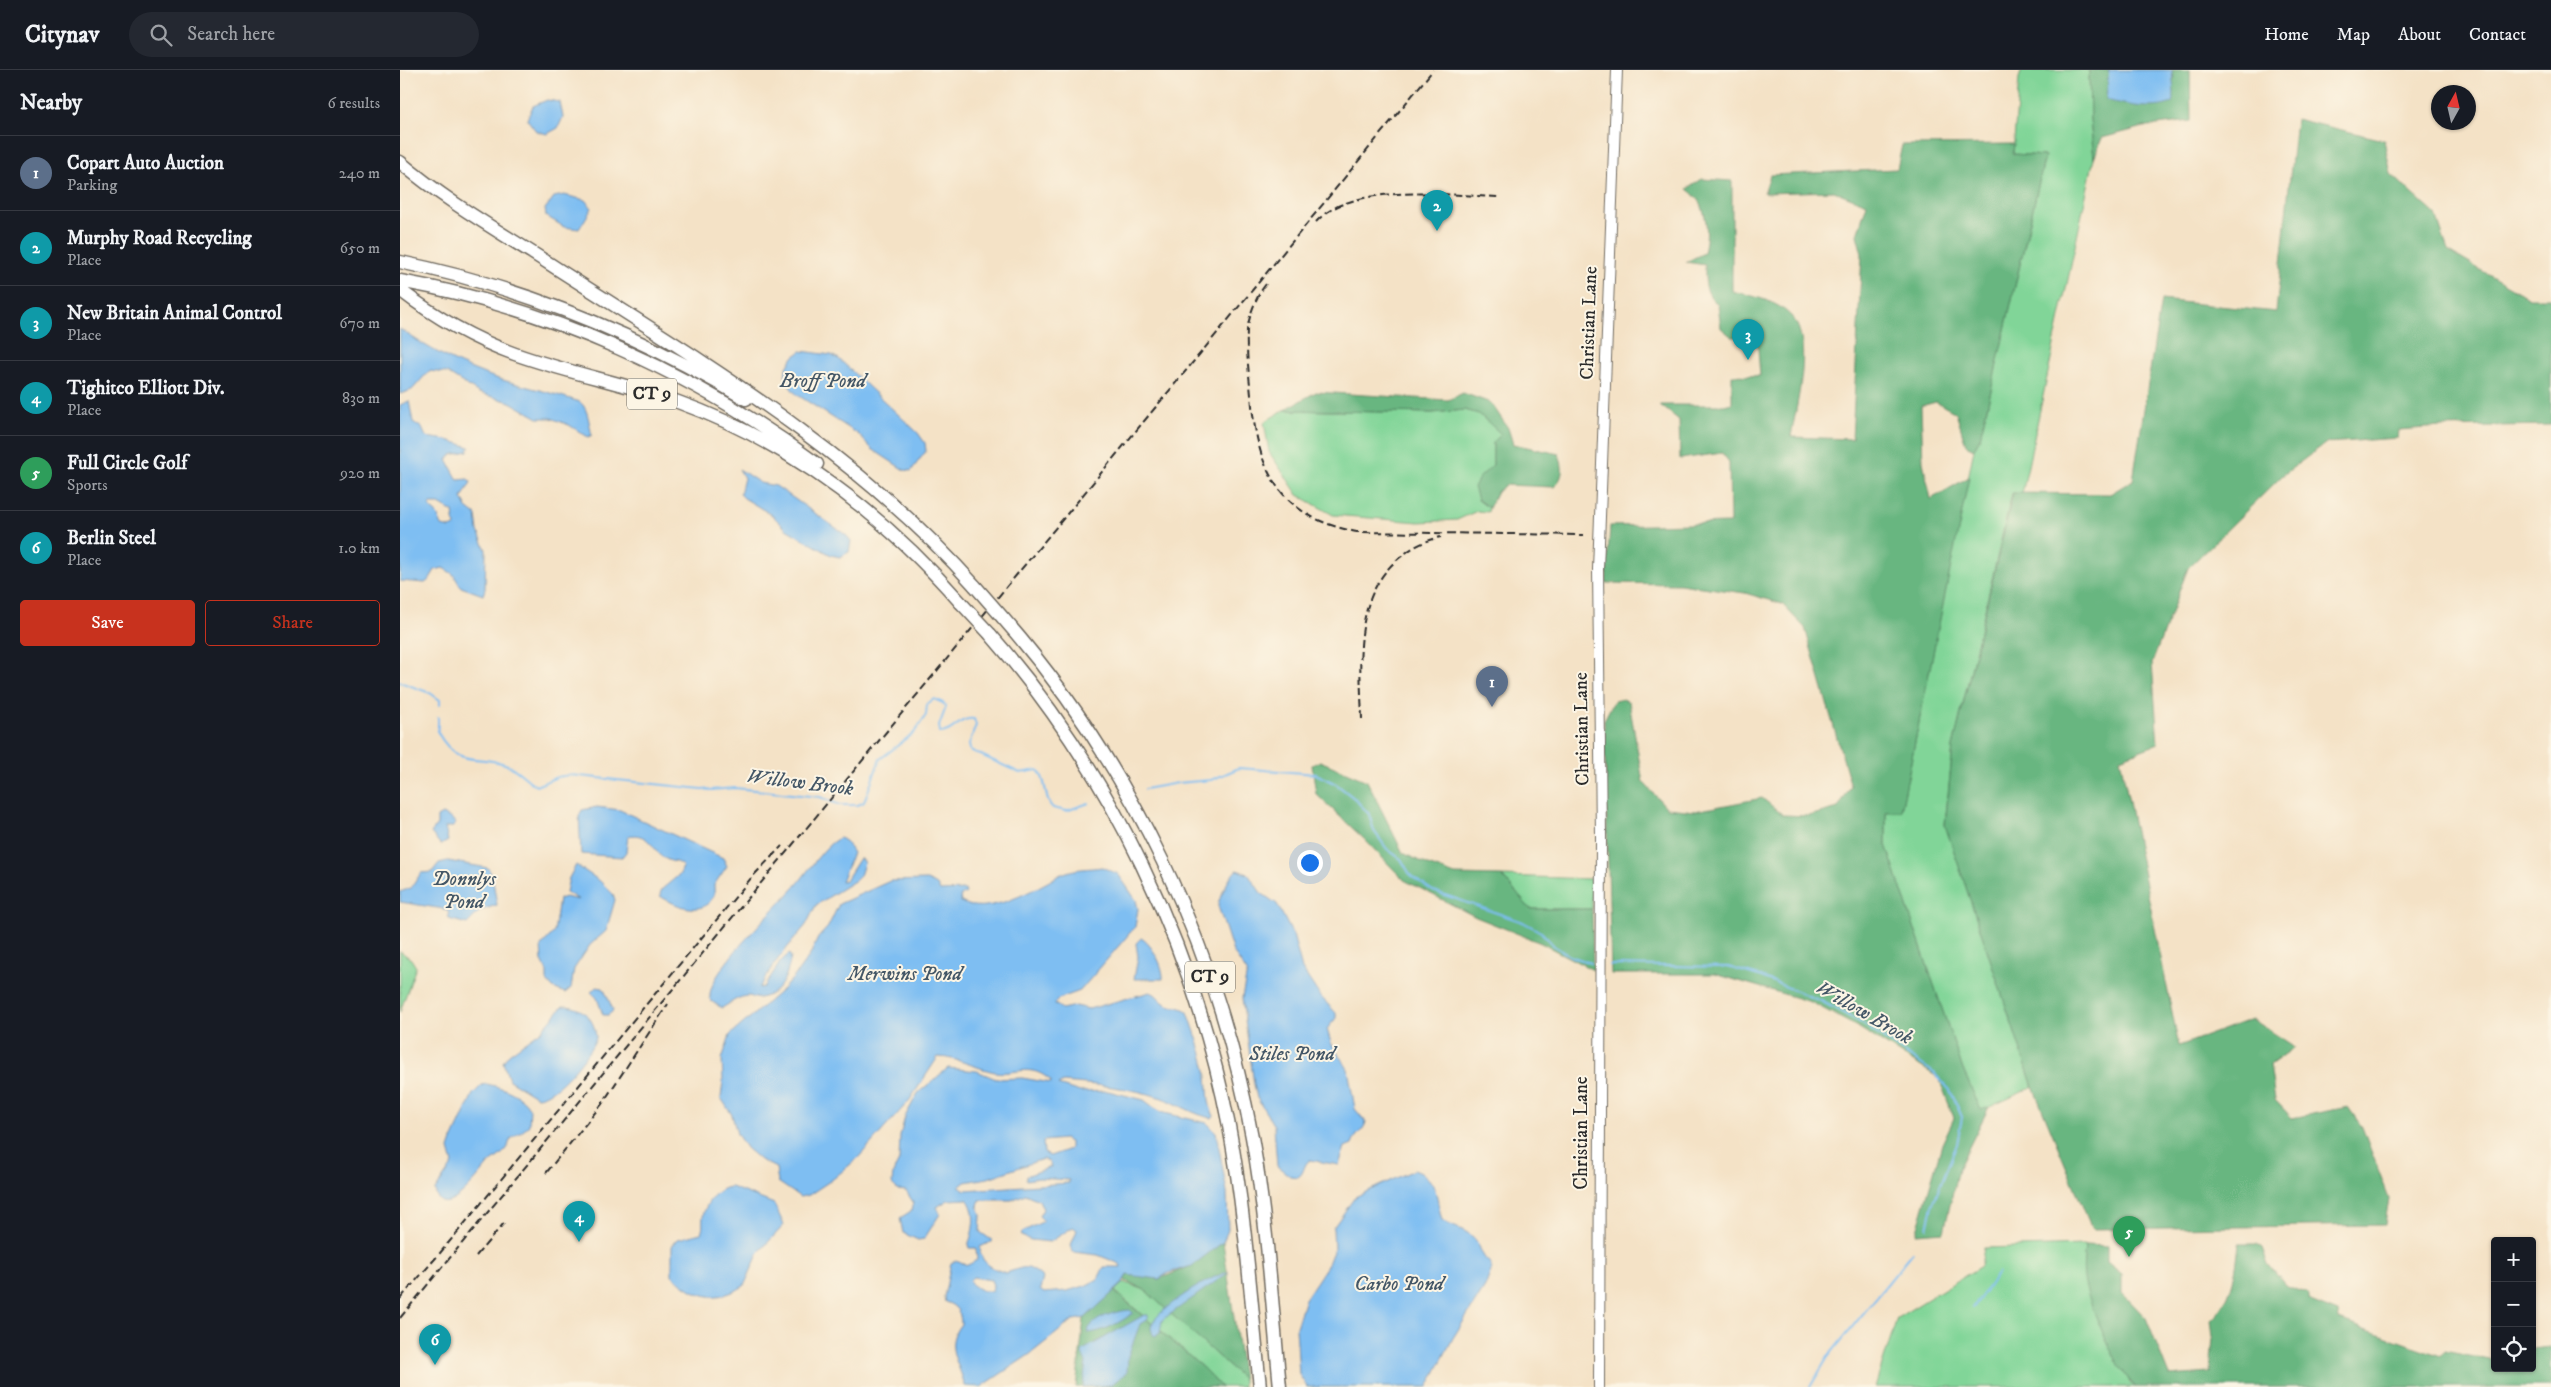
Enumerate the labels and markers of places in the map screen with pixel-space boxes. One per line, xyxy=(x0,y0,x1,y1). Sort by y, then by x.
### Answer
pin: 2 xyxy=(1421,190,1453,231)
pin: 3 xyxy=(1732,319,1764,360)
pin: 1 xyxy=(1476,666,1508,707)
pin: 4 xyxy=(563,1201,595,1242)
pin: 5 xyxy=(2113,1216,2145,1257)
pin: 6 xyxy=(419,1324,451,1365)

